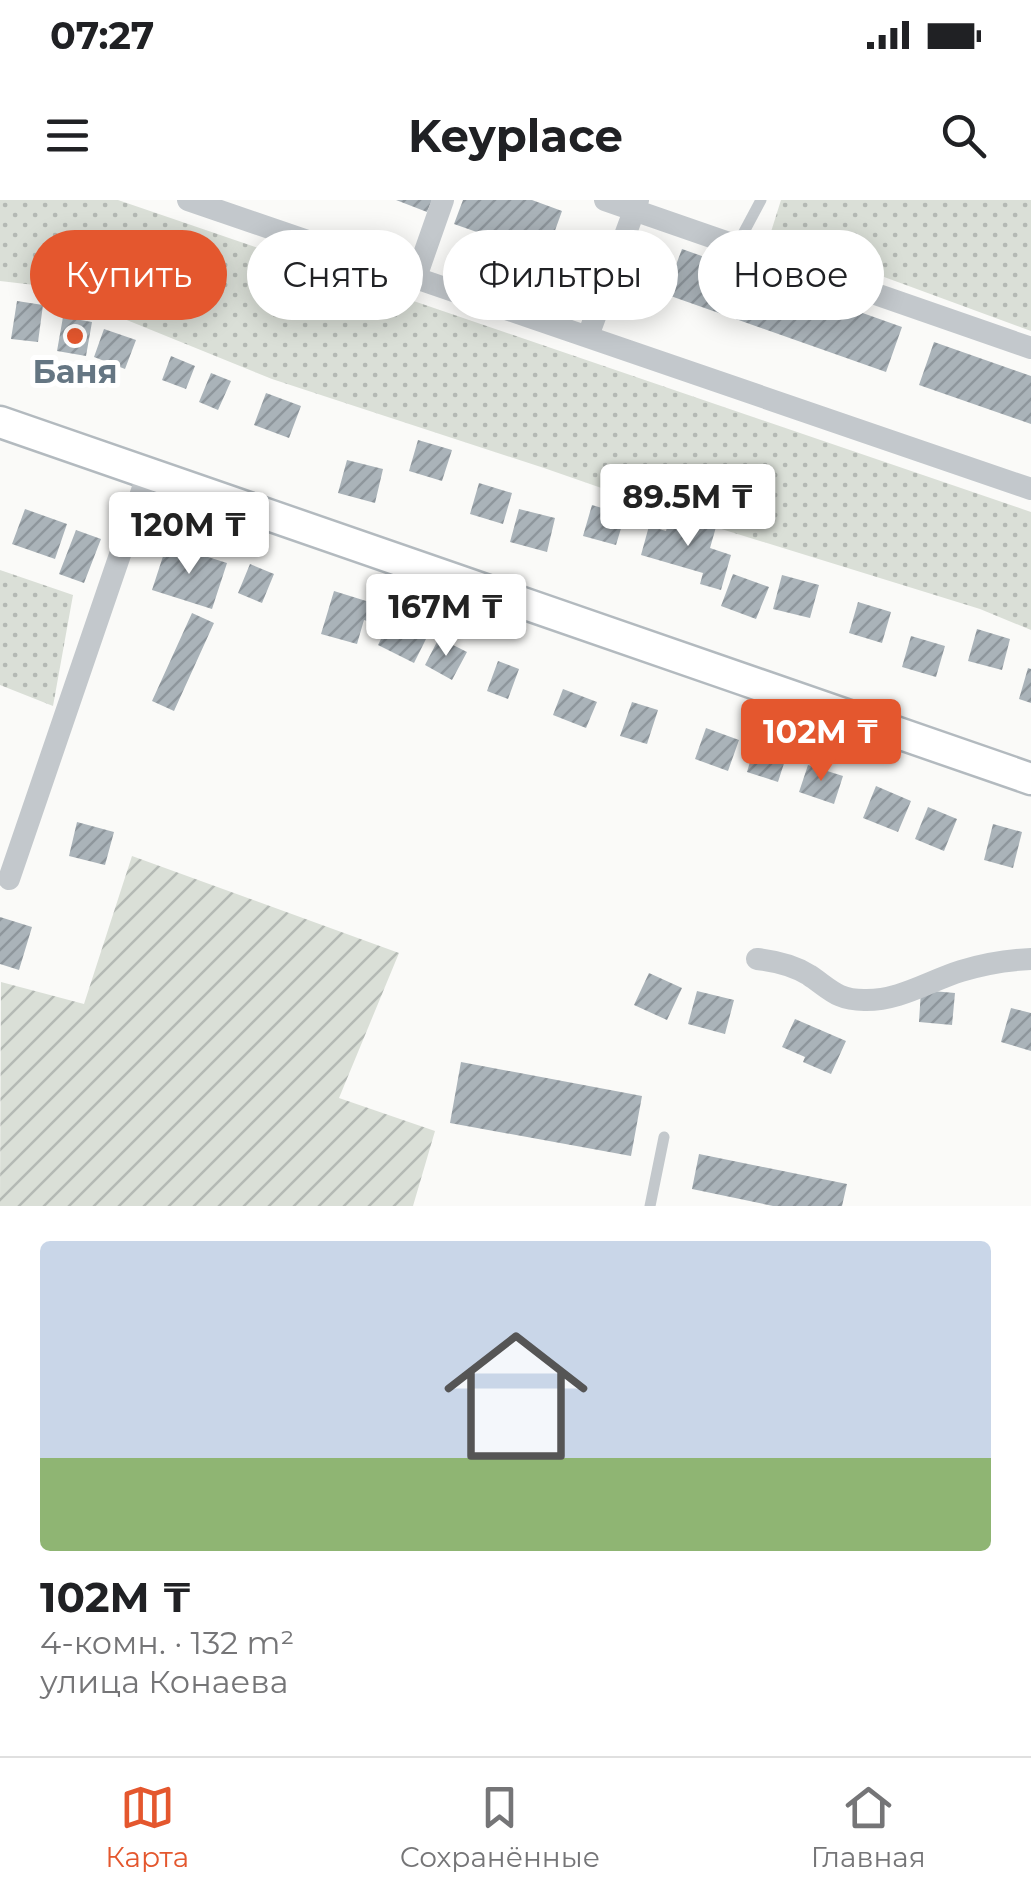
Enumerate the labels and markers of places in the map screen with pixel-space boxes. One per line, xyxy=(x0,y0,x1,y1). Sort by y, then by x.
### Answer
marker: Баня xyxy=(64,325,86,347)
place label: Баня xyxy=(32,352,118,391)
pin: 89.5M ₸ xyxy=(596,464,780,549)
pin: 120M ₸ xyxy=(108,492,270,577)
pin: 167M ₸ xyxy=(365,574,527,659)
pin: 102M ₸ xyxy=(740,699,902,784)

